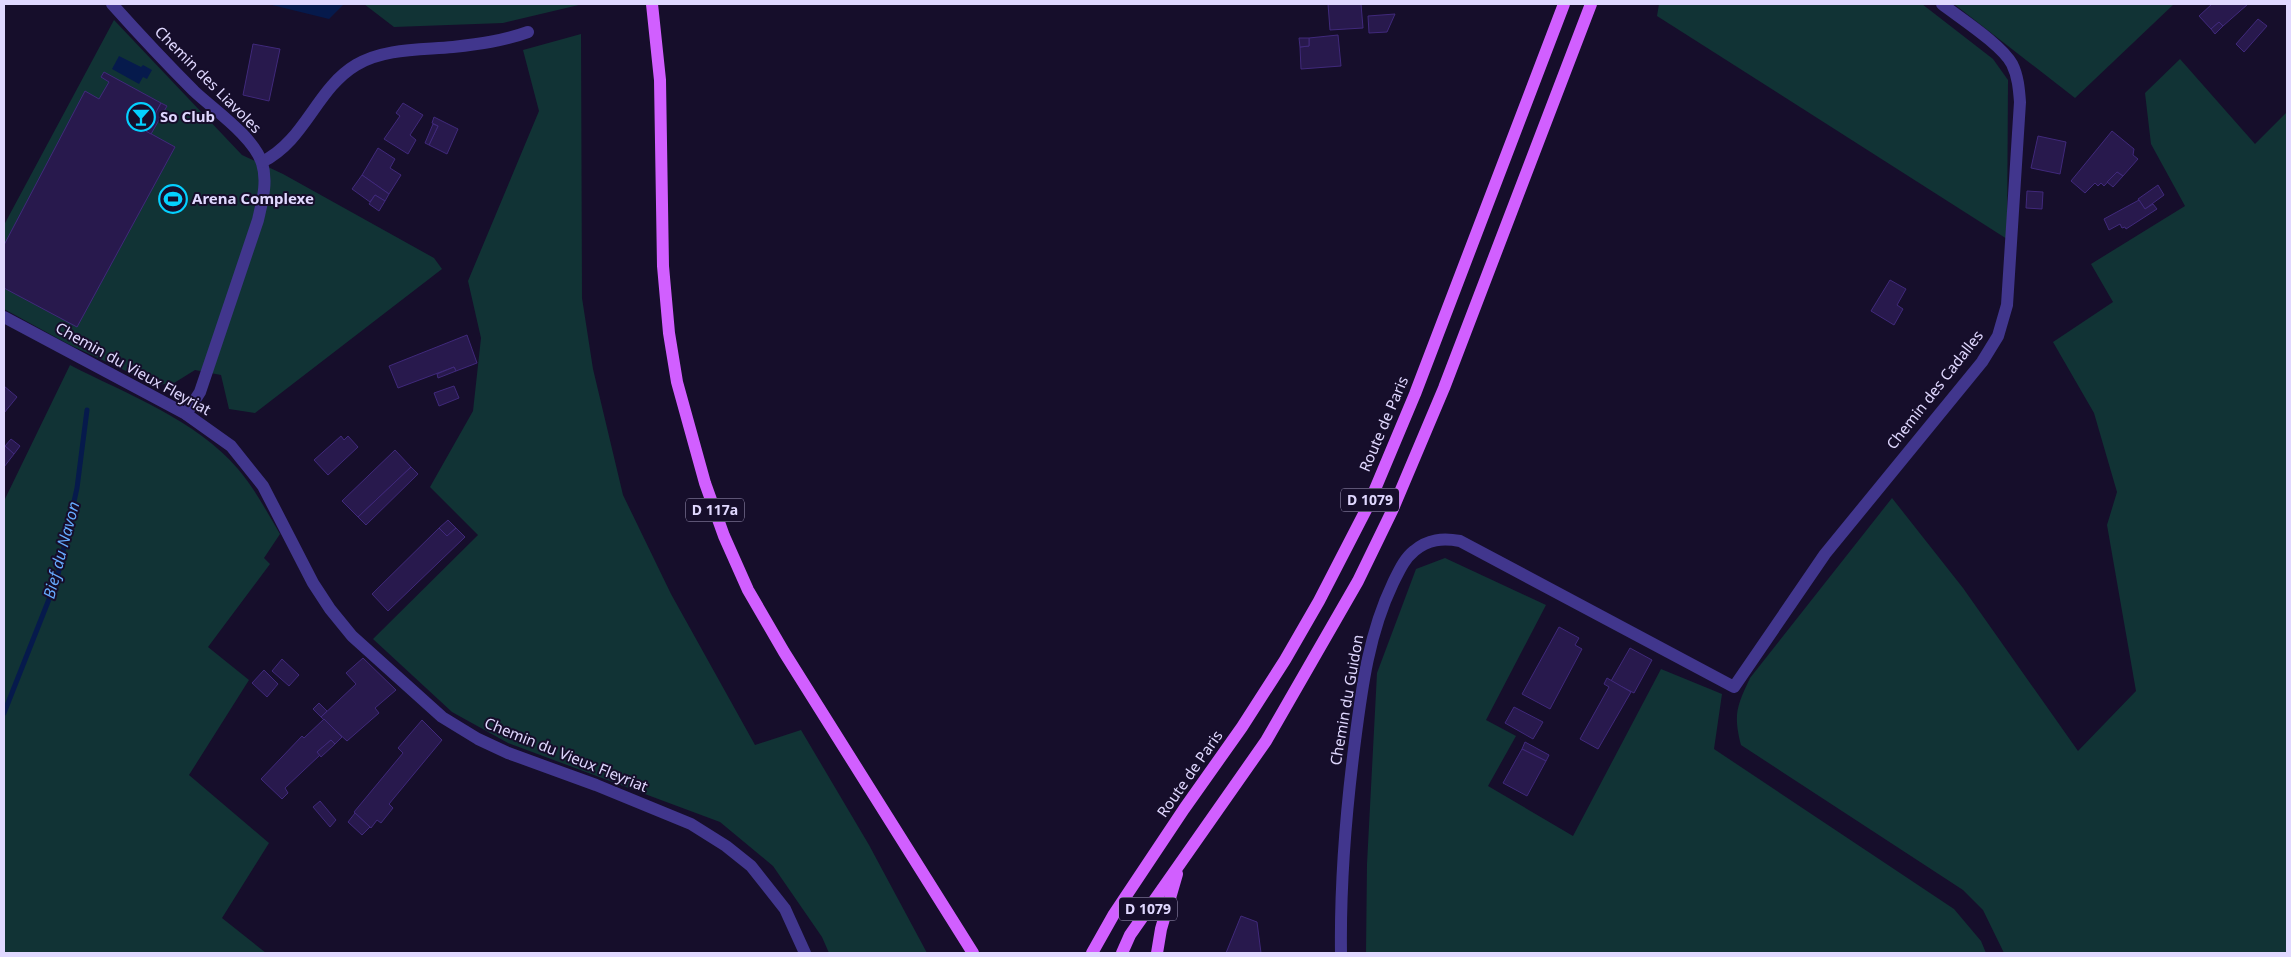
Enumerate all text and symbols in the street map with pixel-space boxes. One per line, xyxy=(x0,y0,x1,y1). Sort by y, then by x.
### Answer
street label: Chemin des Liavoles xyxy=(151,22,266,137)
bar icon: So Club xyxy=(126,102,156,132)
place label: So Club xyxy=(160,106,215,126)
sports icon: Arena Complexe xyxy=(158,184,188,214)
place label: Arena Complexe xyxy=(192,188,314,208)
street label: Chemin du Vieux Fleyriat xyxy=(52,317,215,419)
street label: Chemin des Cadalles xyxy=(1881,326,1987,453)
street label: Route de Paris xyxy=(1354,373,1412,474)
road number: D 1079 xyxy=(1341,488,1399,512)
road number: D 117a xyxy=(686,498,744,522)
water label: Bief du Navon xyxy=(37,499,85,601)
street label: Chemin du Guidon xyxy=(1325,633,1367,767)
street label: Chemin du Vieux Fleyriat xyxy=(482,712,652,796)
street label: Route de Paris xyxy=(1152,726,1227,821)
road number: D 1079 xyxy=(1119,898,1177,921)

